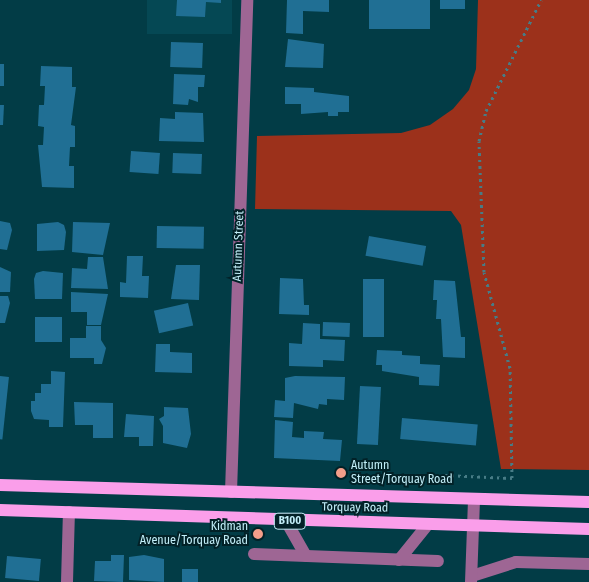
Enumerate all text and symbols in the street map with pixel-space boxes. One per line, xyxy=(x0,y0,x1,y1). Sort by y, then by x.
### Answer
street label: Autumn Street xyxy=(231,210,247,282)
place label: Autumn Street/Torquay Road xyxy=(351,459,453,487)
marker: Autumn Street/Torquay Road xyxy=(335,467,347,479)
street label: Torquay Road xyxy=(322,500,388,516)
road number: B100 xyxy=(274,512,306,530)
place label: Kidman Avenue/Torquay Road xyxy=(140,520,248,548)
marker: Kidman Avenue/Torquay Road xyxy=(252,528,264,540)

